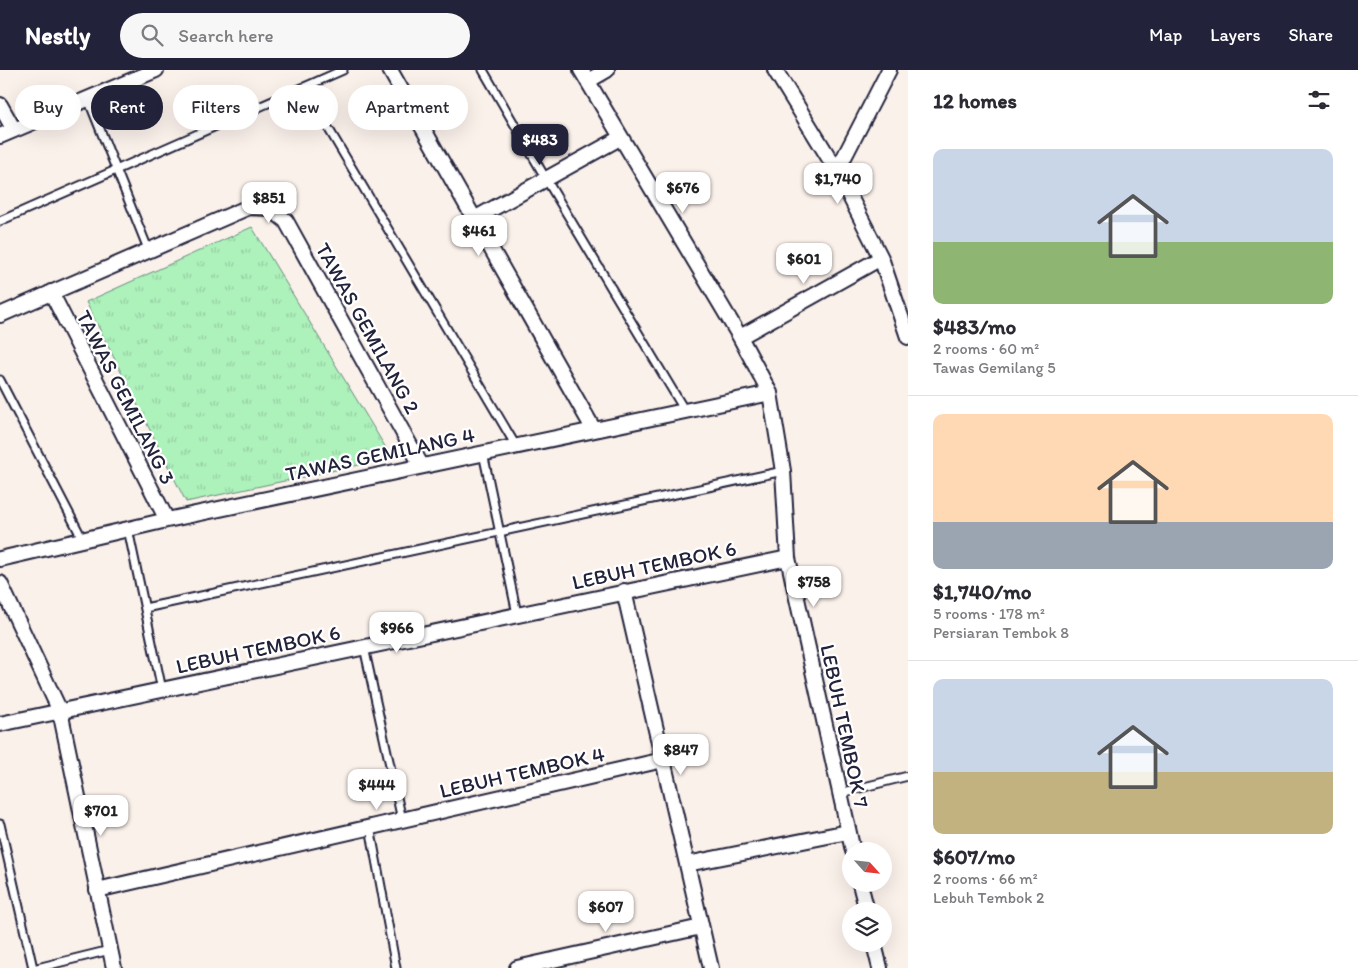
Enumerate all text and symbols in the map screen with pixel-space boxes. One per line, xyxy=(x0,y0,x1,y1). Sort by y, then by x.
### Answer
search box xyxy=(120,13,470,58)
text: Nestly xyxy=(25,21,90,50)
icon: search xyxy=(138,21,166,49)
text: Search here xyxy=(178,24,274,47)
text: Map xyxy=(1149,24,1182,46)
text: Layers xyxy=(1210,24,1260,46)
text: Share xyxy=(1288,24,1333,46)
chip: Buy xyxy=(15,85,81,130)
chip: Rent xyxy=(91,85,163,130)
chip: Filters xyxy=(173,85,259,130)
chip: New xyxy=(269,85,338,130)
chip: Apartment xyxy=(348,85,468,130)
icon: filters xyxy=(1305,86,1333,114)
text: 12 homes xyxy=(933,88,1017,113)
pin: $483 xyxy=(510,124,570,166)
text: $483 xyxy=(522,130,558,149)
pin: $1,740 xyxy=(797,162,879,205)
text: $1,740 xyxy=(815,169,861,188)
pin: $676 xyxy=(653,172,713,214)
text: $676 xyxy=(667,178,699,197)
icon: home xyxy=(1088,181,1178,271)
pin: $851 xyxy=(239,182,299,224)
text: $851 xyxy=(253,188,285,207)
pin: $461 xyxy=(449,214,509,257)
text: $461 xyxy=(462,221,496,240)
street label: TAWAS GEMILANG 2 xyxy=(311,238,425,418)
pin: $601 xyxy=(774,242,834,285)
text: $601 xyxy=(787,249,821,268)
street label: TAWAS GEMILANG 3 xyxy=(71,306,181,488)
text: $483/mo xyxy=(933,314,1016,339)
text: 2 rooms · 60 m² xyxy=(933,339,1039,358)
text: Tawas Gemilang 5 xyxy=(933,358,1056,377)
street label: TAWAS GEMILANG 4 xyxy=(283,422,477,486)
icon: home xyxy=(1088,447,1178,537)
street label: LEBUH TEMBOK 6 xyxy=(570,535,738,595)
pin: $758 xyxy=(784,566,844,608)
text: $758 xyxy=(797,572,831,591)
text: $1,740/mo xyxy=(933,579,1032,604)
text: 5 rooms · 178 m² xyxy=(933,604,1045,623)
pin: $966 xyxy=(367,612,427,654)
text: $966 xyxy=(380,618,414,637)
street label: LEBUH TEMBOK 6 xyxy=(174,619,342,679)
text: Persiaran Tembok 8 xyxy=(933,623,1069,642)
street label: LEBUH TEMBOK 7 xyxy=(815,642,875,810)
icon: home xyxy=(1088,712,1178,802)
pin: $847 xyxy=(651,734,711,776)
text: $847 xyxy=(664,740,698,759)
street label: LEBUH TEMBOK 4 xyxy=(437,741,607,803)
pin: $444 xyxy=(347,768,407,811)
text: $444 xyxy=(359,775,395,794)
pin: $701 xyxy=(71,794,131,837)
text: $701 xyxy=(84,801,118,820)
north arrow xyxy=(842,842,892,892)
map controls xyxy=(842,842,892,952)
text: $607/mo xyxy=(933,844,1015,869)
text: 2 rooms · 66 m² xyxy=(933,869,1038,888)
text: Lebuh Tembok 2 xyxy=(933,888,1044,907)
pin: $607 xyxy=(576,890,636,933)
text: $607 xyxy=(589,897,623,916)
button: layers xyxy=(842,902,892,952)

